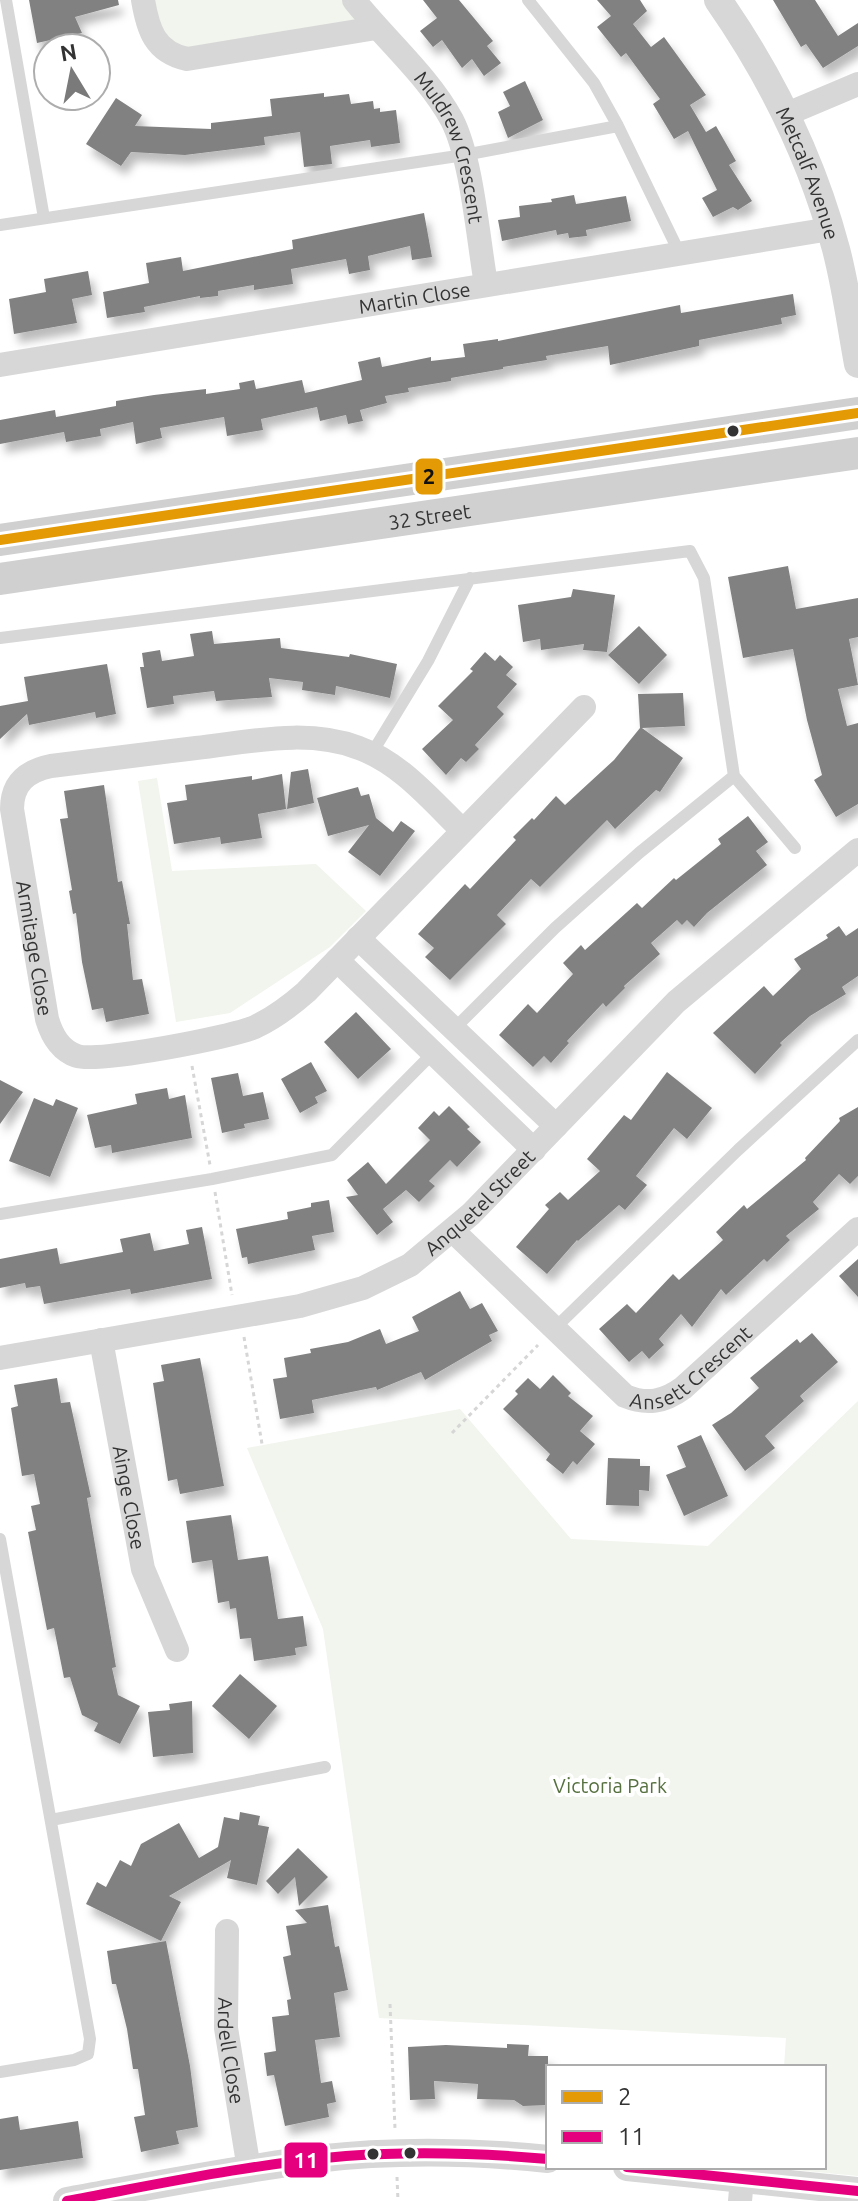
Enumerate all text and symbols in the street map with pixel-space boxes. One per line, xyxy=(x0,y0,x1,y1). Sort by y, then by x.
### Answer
north arrow xyxy=(32,32,112,112)
text: N xyxy=(58,38,79,66)
street label: Muldrew Crescent xyxy=(410,66,488,225)
street label: Metcalf Avenue xyxy=(772,103,844,242)
street label: Martin Close xyxy=(357,277,472,318)
unlabelled marker xyxy=(725,423,741,439)
line badge: 2 xyxy=(414,457,444,496)
text: 2 xyxy=(423,463,435,488)
street label: 32 Street xyxy=(387,499,472,533)
street label: Armitage Close xyxy=(13,879,58,1017)
street label: Anquetel Street xyxy=(420,1144,539,1260)
street label: Ansett Crescent xyxy=(628,1320,756,1413)
street label: Ainge Close xyxy=(109,1443,151,1551)
park label: Victoria Park xyxy=(553,1774,667,1797)
street label: Ardell Close xyxy=(214,1997,250,2106)
legend xyxy=(546,2065,826,2169)
text: 2 xyxy=(618,2083,632,2110)
text: 11 xyxy=(618,2123,645,2150)
line badge: 11 xyxy=(283,2141,329,2179)
unlabelled marker xyxy=(402,2145,418,2161)
unlabelled marker xyxy=(365,2146,381,2162)
text: 11 xyxy=(294,2147,318,2172)

